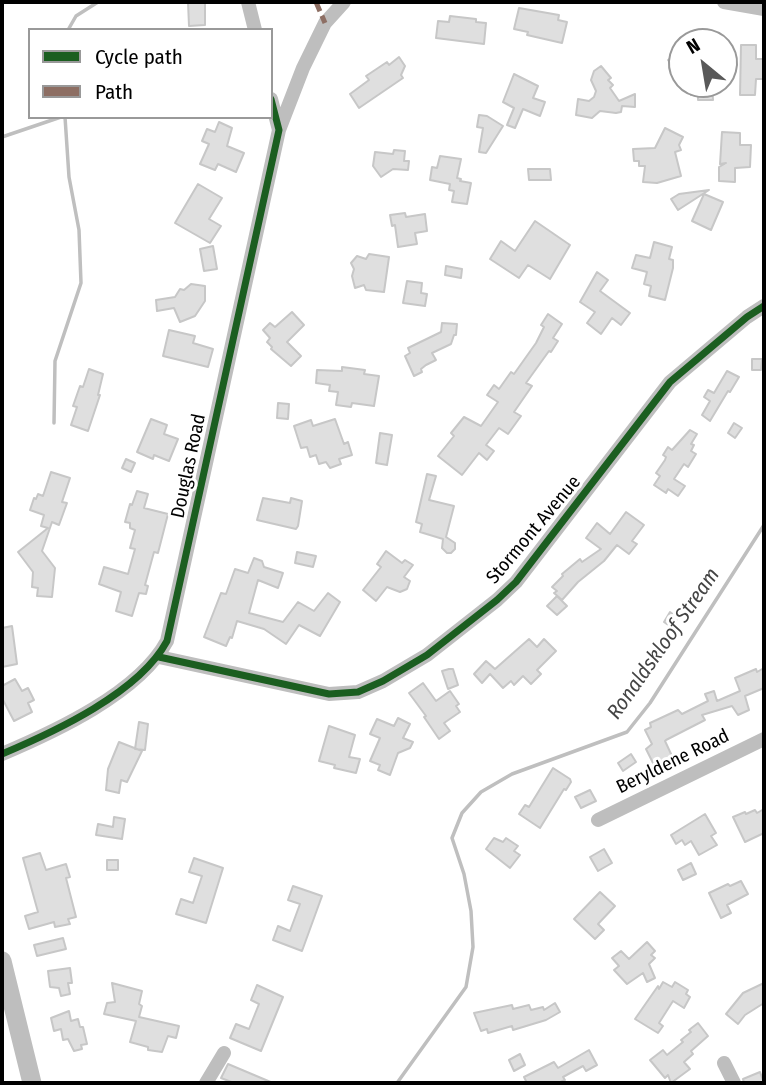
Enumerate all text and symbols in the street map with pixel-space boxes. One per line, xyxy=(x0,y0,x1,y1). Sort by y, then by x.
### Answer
legend xyxy=(28,28,273,119)
north arrow xyxy=(668,28,738,98)
text: N xyxy=(683,33,704,59)
text: Cycle path xyxy=(95,44,183,70)
text: Path xyxy=(95,79,133,105)
street label: Douglas Road xyxy=(167,412,211,520)
street label: Stormont Avenue xyxy=(482,471,586,589)
water label: Ronaldskloof Stream xyxy=(602,564,726,724)
street label: Beryldene Road xyxy=(613,725,733,799)

